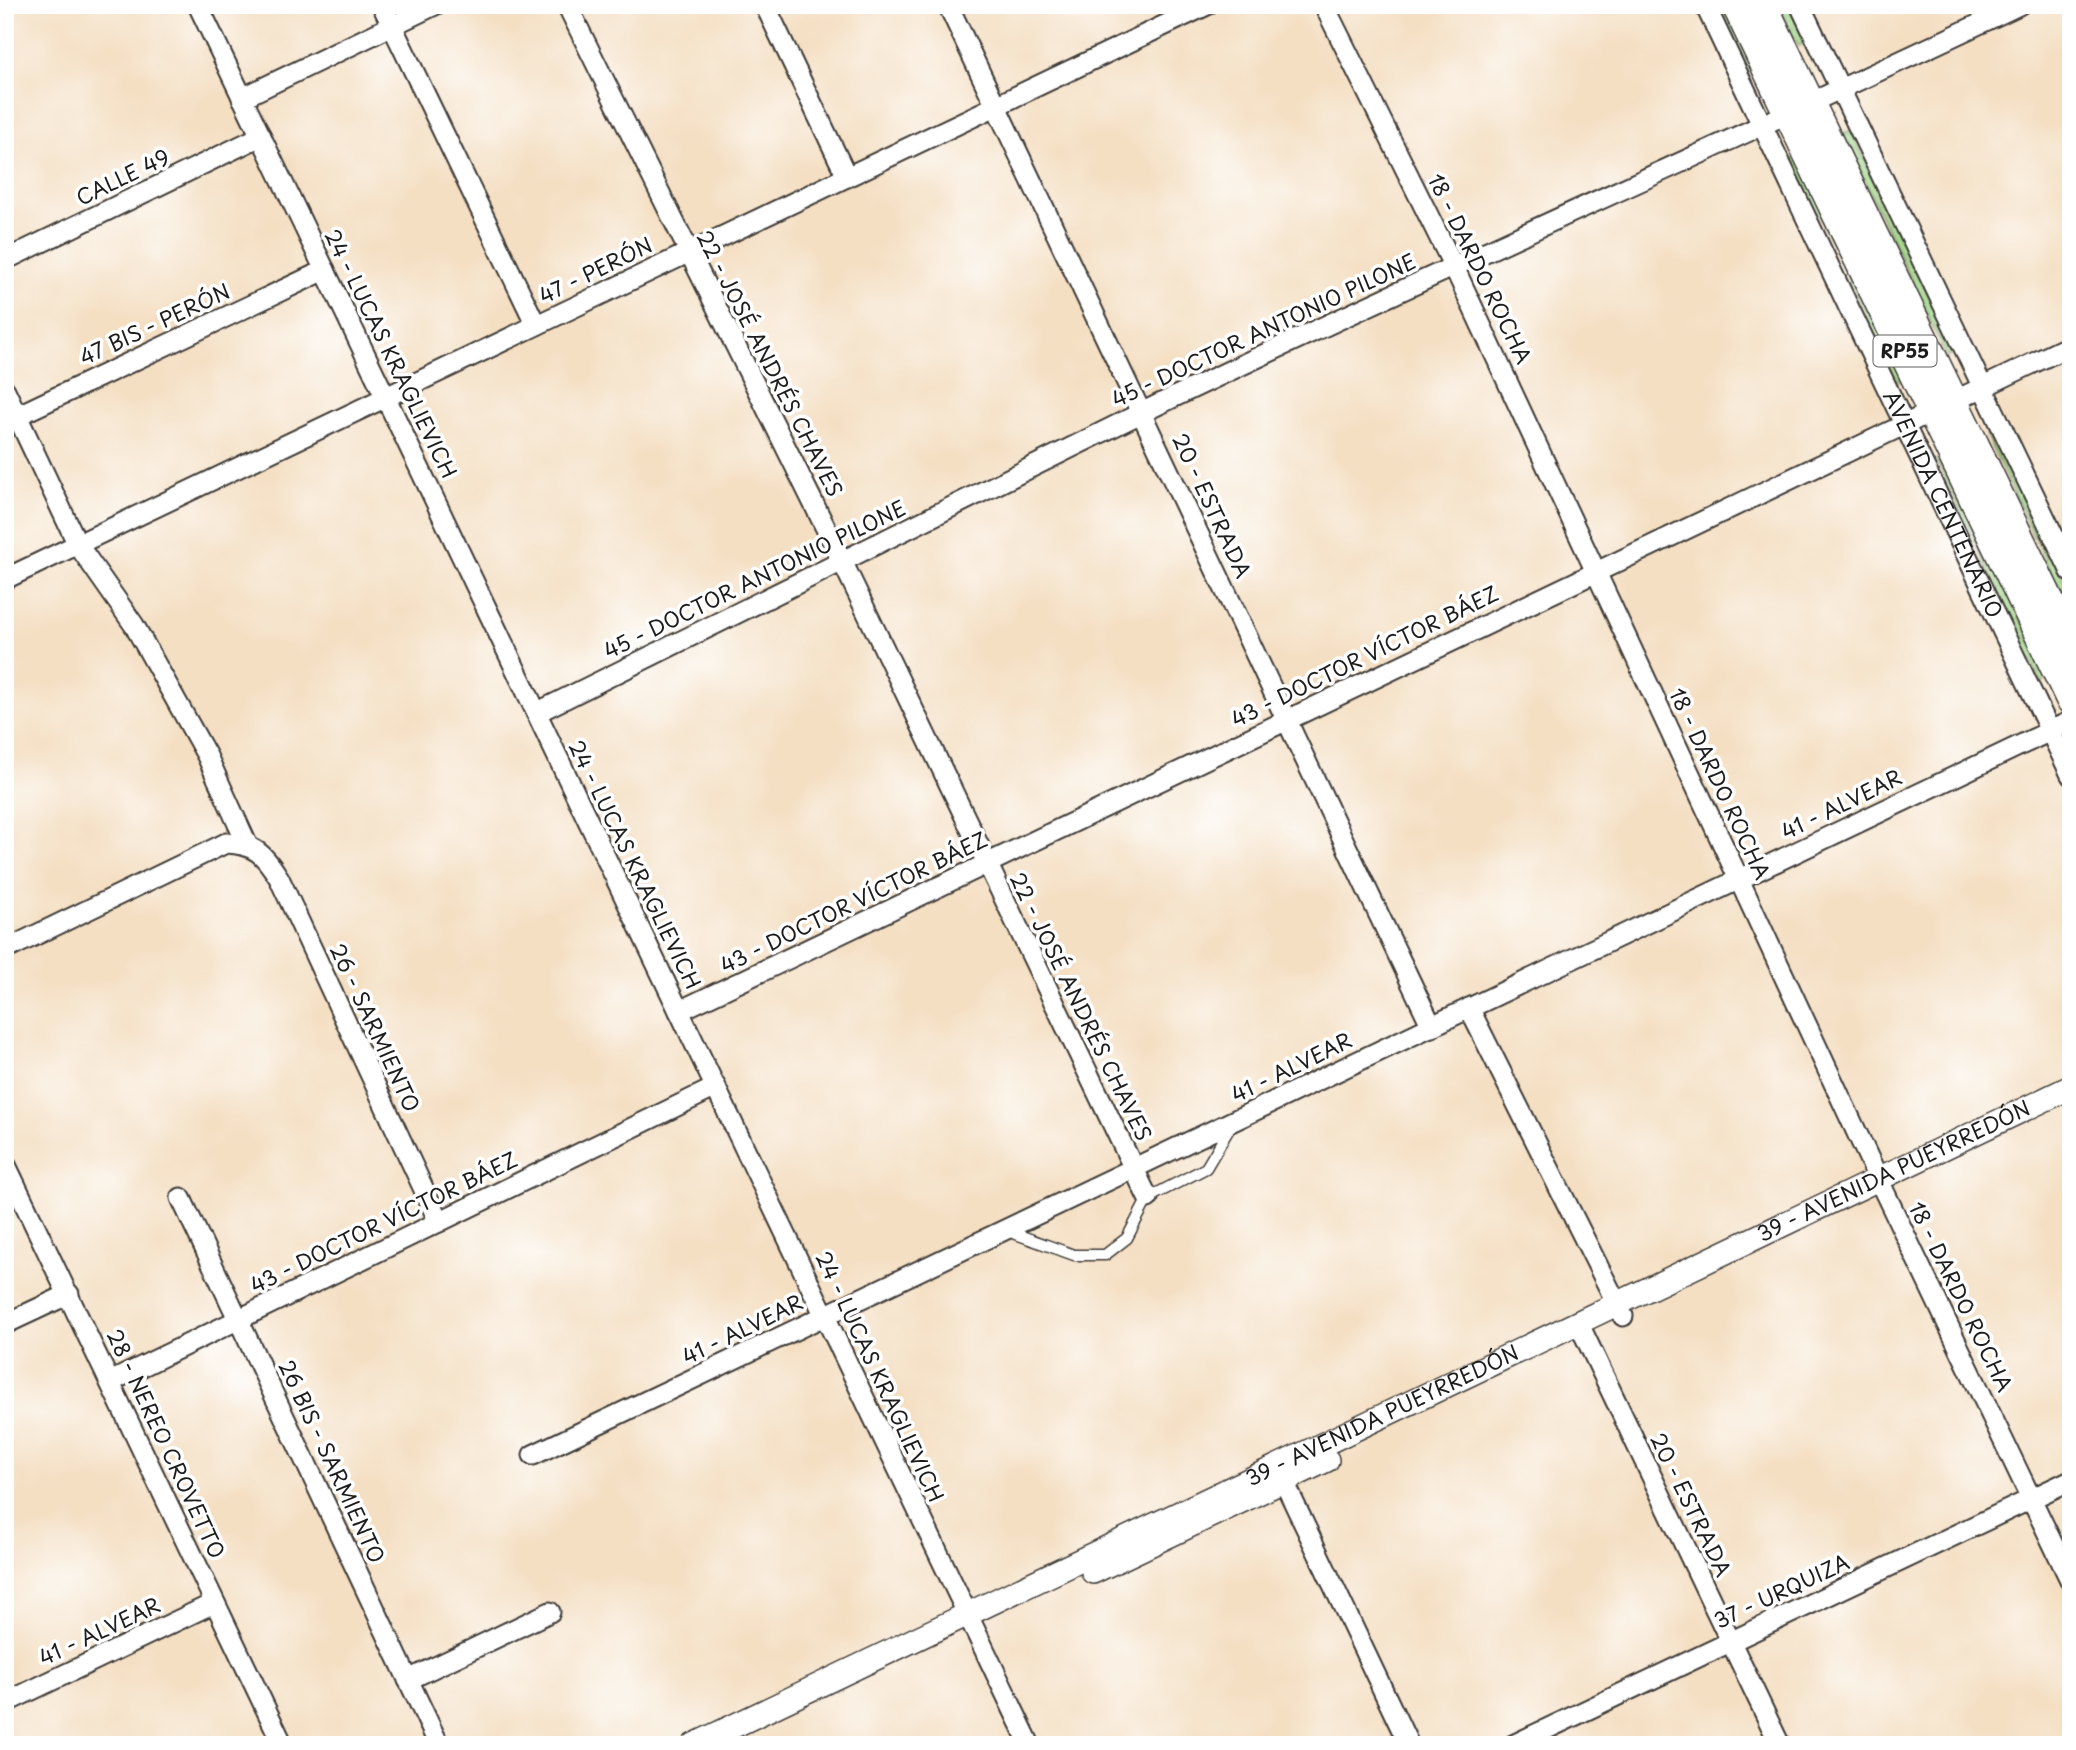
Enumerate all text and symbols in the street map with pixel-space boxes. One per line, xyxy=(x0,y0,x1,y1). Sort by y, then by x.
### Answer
street label: CALLE 49 xyxy=(70,140,174,213)
street label: 18 - DARDO ROCHA xyxy=(1421,167,1541,369)
street label: 24 - LUCAS KRAGLIEVICH xyxy=(317,223,466,483)
street label: 22 - JOSÉ ANDRÉS CHAVES xyxy=(689,224,852,502)
street label: 47 - PERÓN xyxy=(533,228,657,311)
street label: 45 - DOCTOR ANTONIO PILONE xyxy=(1106,244,1421,414)
street label: 47 BIS - PERÓN xyxy=(74,274,235,372)
road number: RP55 xyxy=(1874,336,1937,366)
street label: AVENIDA CENTENARIO xyxy=(1876,385,2012,623)
street label: 20 - ESTRADA xyxy=(1165,427,1260,583)
street label: 45 - DOCTOR ANTONIO PILONE xyxy=(598,491,911,666)
street label: 43 - DOCTOR VÍCTOR BÁEZ xyxy=(1225,576,1503,734)
street label: 18 - DARDO ROCHA xyxy=(1662,682,1779,884)
street label: 24 - LUCAS KRAGLIEVICH xyxy=(561,734,710,994)
street label: 41 - ALVEAR xyxy=(1775,760,1907,846)
street label: 43 - DOCTOR VÍCTOR BÁEZ xyxy=(714,822,992,980)
street label: 22 - JOSÉ ANDRÉS CHAVES xyxy=(1003,866,1161,1146)
street label: 26 - SARMIENTO xyxy=(323,938,429,1117)
street label: 41 - ALVEAR xyxy=(1225,1023,1357,1109)
street label: 39 - AVENIDA PUEYRREDÓN xyxy=(1751,1091,2035,1249)
street label: 43 - DOCTOR VÍCTOR BÁEZ xyxy=(244,1142,522,1300)
street label: 18 - DARDO ROCHA xyxy=(1902,1195,2022,1397)
street label: 24 - LUCAS KRAGLIEVICH xyxy=(808,1245,953,1507)
street label: 41 - ALVEAR xyxy=(676,1285,808,1371)
street label: 28 - NEREO CROVETTO xyxy=(100,1323,234,1563)
street label: 39 - AVENIDA PUEYRREDÓN xyxy=(1240,1335,1524,1493)
street label: 26 BIS - SARMIENTO xyxy=(272,1355,394,1568)
street label: 20 - ESTRADA xyxy=(1643,1427,1741,1582)
street label: 37 - URQUIZA xyxy=(1708,1545,1854,1636)
street label: 41 - ALVEAR xyxy=(33,1588,165,1672)

